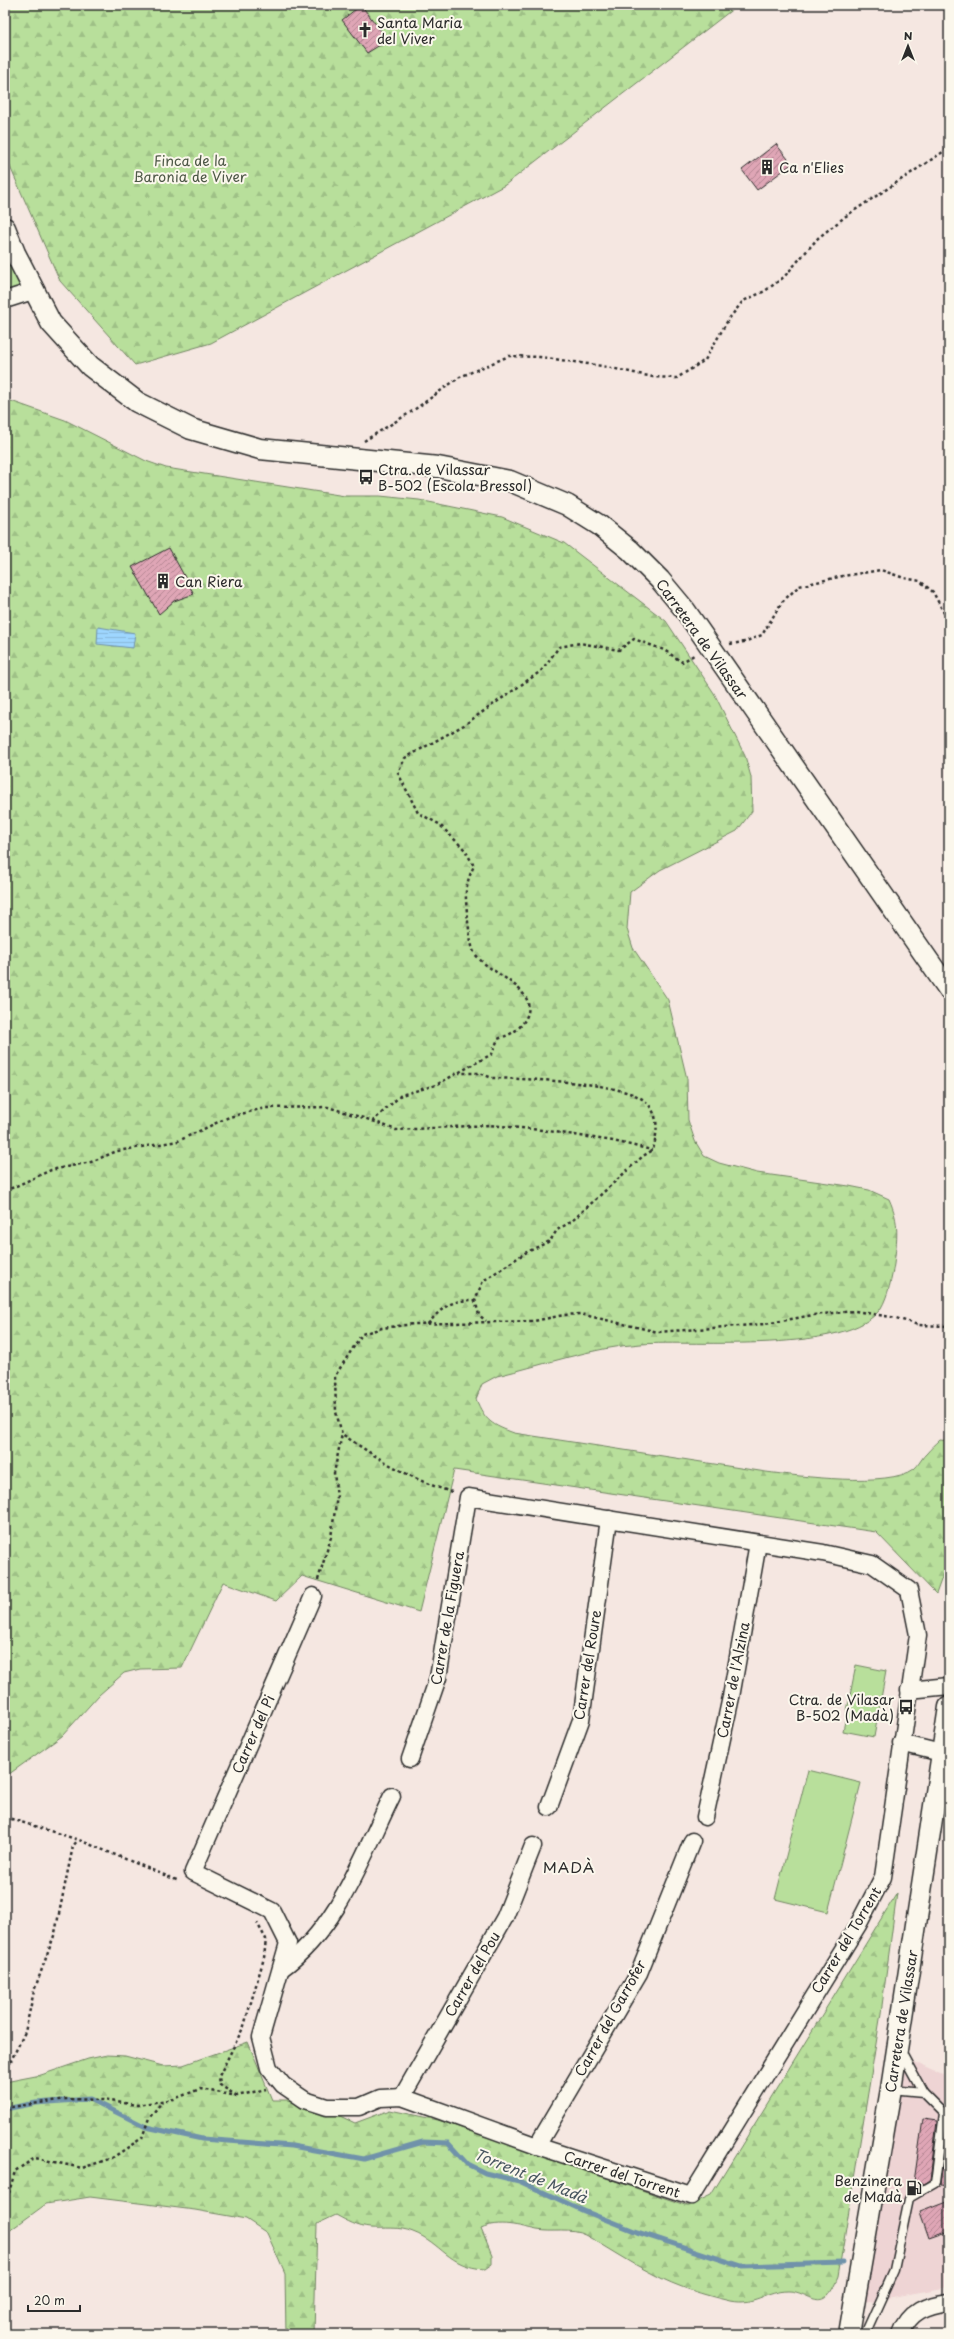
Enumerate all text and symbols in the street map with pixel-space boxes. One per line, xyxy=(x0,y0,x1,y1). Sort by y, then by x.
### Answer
place label: Santa Maria del Viver xyxy=(377,12,462,49)
church icon: Santa Maria del Viver xyxy=(356,21,374,39)
north arrow xyxy=(888,26,928,66)
text: N xyxy=(904,27,913,44)
park label: Finca de la Baronia de Viver xyxy=(133,150,247,187)
place label: Ca n'Elies xyxy=(779,157,844,178)
building icon: Ca n'Elies xyxy=(758,158,776,176)
place label: Ctra. de Vilassar B-502 (Escola Bressol) xyxy=(378,459,532,496)
bus stop icon: Ctra. de Vilassar B-502 (Escola Bressol) xyxy=(357,468,375,486)
place label: Can Riera xyxy=(175,571,243,592)
building icon: Can Riera xyxy=(154,572,172,590)
street label: Carretera de Vilassar xyxy=(651,574,753,704)
street label: Carrer de la Figuera xyxy=(425,1549,469,1687)
street label: Carrer del Roure xyxy=(568,1608,606,1722)
street label: Carrer de l'Alzina xyxy=(711,1620,755,1740)
place label: Ctra. de Vilasar B-502 (Madà) xyxy=(789,1689,895,1726)
street label: Carrer del Pi xyxy=(226,1691,280,1777)
bus stop icon: Ctra. de Vilasar B-502 (Madà) xyxy=(897,1698,915,1716)
district label: MADÀ xyxy=(543,1855,595,1878)
street label: Carrer del Torrent xyxy=(806,1882,886,1997)
street label: Carrer del Pou xyxy=(439,1927,505,2021)
street label: Carretera de Vilassar xyxy=(879,1948,923,2094)
street label: Carrer del Garrofer xyxy=(569,1955,651,2080)
water label: Torrent de Madà xyxy=(471,2142,591,2208)
street label: Carrer del Torrent xyxy=(561,2145,683,2203)
place label: Benzinera de Madà xyxy=(835,2170,902,2207)
fuel station icon: Benzinera de Madà xyxy=(905,2179,923,2197)
scale bar xyxy=(28,2287,80,2313)
text: 20 m xyxy=(34,2291,65,2309)

